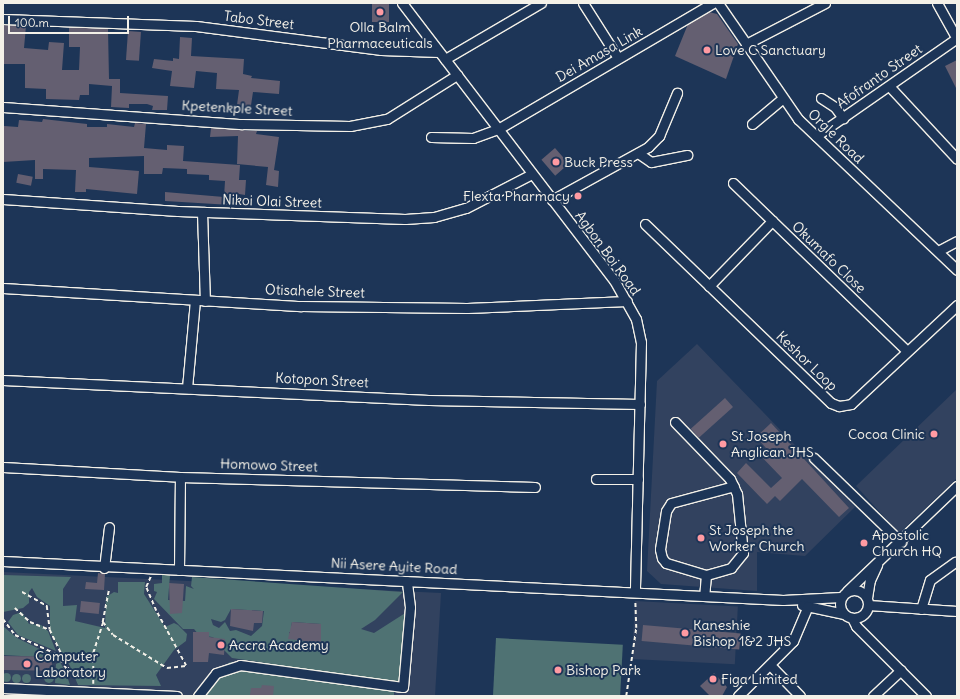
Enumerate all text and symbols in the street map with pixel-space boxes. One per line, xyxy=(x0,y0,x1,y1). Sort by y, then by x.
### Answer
street label: Tabo Street xyxy=(223,7,295,33)
marker: Olla Balm Pharmaceuticals xyxy=(375,7,385,17)
scale bar xyxy=(10,8,131,34)
text: 100 m xyxy=(15,15,49,30)
place label: Olla Balm Pharmaceuticals xyxy=(327,19,433,52)
street label: Dei Amasa Link xyxy=(553,23,645,85)
street label: Afofranto Street xyxy=(833,40,925,112)
place label: Love C Sanctuary xyxy=(715,42,826,58)
marker: Love C Sanctuary xyxy=(702,45,712,55)
street label: Kpetenkple Street xyxy=(181,97,293,119)
street label: Orgle Road xyxy=(805,105,867,167)
place label: Buck Press xyxy=(564,154,633,170)
marker: Buck Press xyxy=(551,157,561,167)
place label: Flexta Pharmacy xyxy=(463,188,570,204)
street label: Nikoi Olai Street xyxy=(222,191,322,211)
marker: Flexta Pharmacy xyxy=(573,191,583,201)
street label: Agbon Boi Road xyxy=(572,208,644,298)
street label: Okumafo Close xyxy=(789,218,869,296)
street label: Otisahele Street xyxy=(265,281,365,301)
street label: Keshor Loop xyxy=(773,328,841,394)
street label: Kotopon Street xyxy=(275,369,369,391)
place label: Cocoa Clinic xyxy=(848,426,925,442)
place label: St Joseph Anglican JHS xyxy=(731,428,814,460)
marker: Cocoa Clinic xyxy=(928,428,940,440)
marker: St Joseph Anglican JHS xyxy=(718,439,728,449)
street label: Homowo Street xyxy=(220,455,318,475)
place label: St Joseph the Worker Church xyxy=(709,522,805,554)
place label: Apostolic Church HQ xyxy=(872,527,942,560)
marker: St Joseph the Worker Church xyxy=(696,533,706,543)
marker: Apostolic Church HQ xyxy=(859,538,869,548)
street label: Nii Asere Ayite Road xyxy=(330,554,458,578)
place label: Kaneshie Bishop 1&2 JHS xyxy=(693,617,791,650)
marker: Kaneshie Bishop 1&2 JHS xyxy=(680,628,690,638)
place label: Accra Academy xyxy=(229,637,329,653)
marker: Accra Academy xyxy=(216,640,226,650)
place label: Computer Laboratory xyxy=(35,648,106,680)
marker: Computer Laboratory xyxy=(22,659,32,669)
place label: Bishop Park xyxy=(566,662,641,678)
marker: Bishop Park xyxy=(553,665,563,675)
place label: Figa Limited xyxy=(721,671,798,687)
marker: Figa Limited xyxy=(708,674,718,684)

